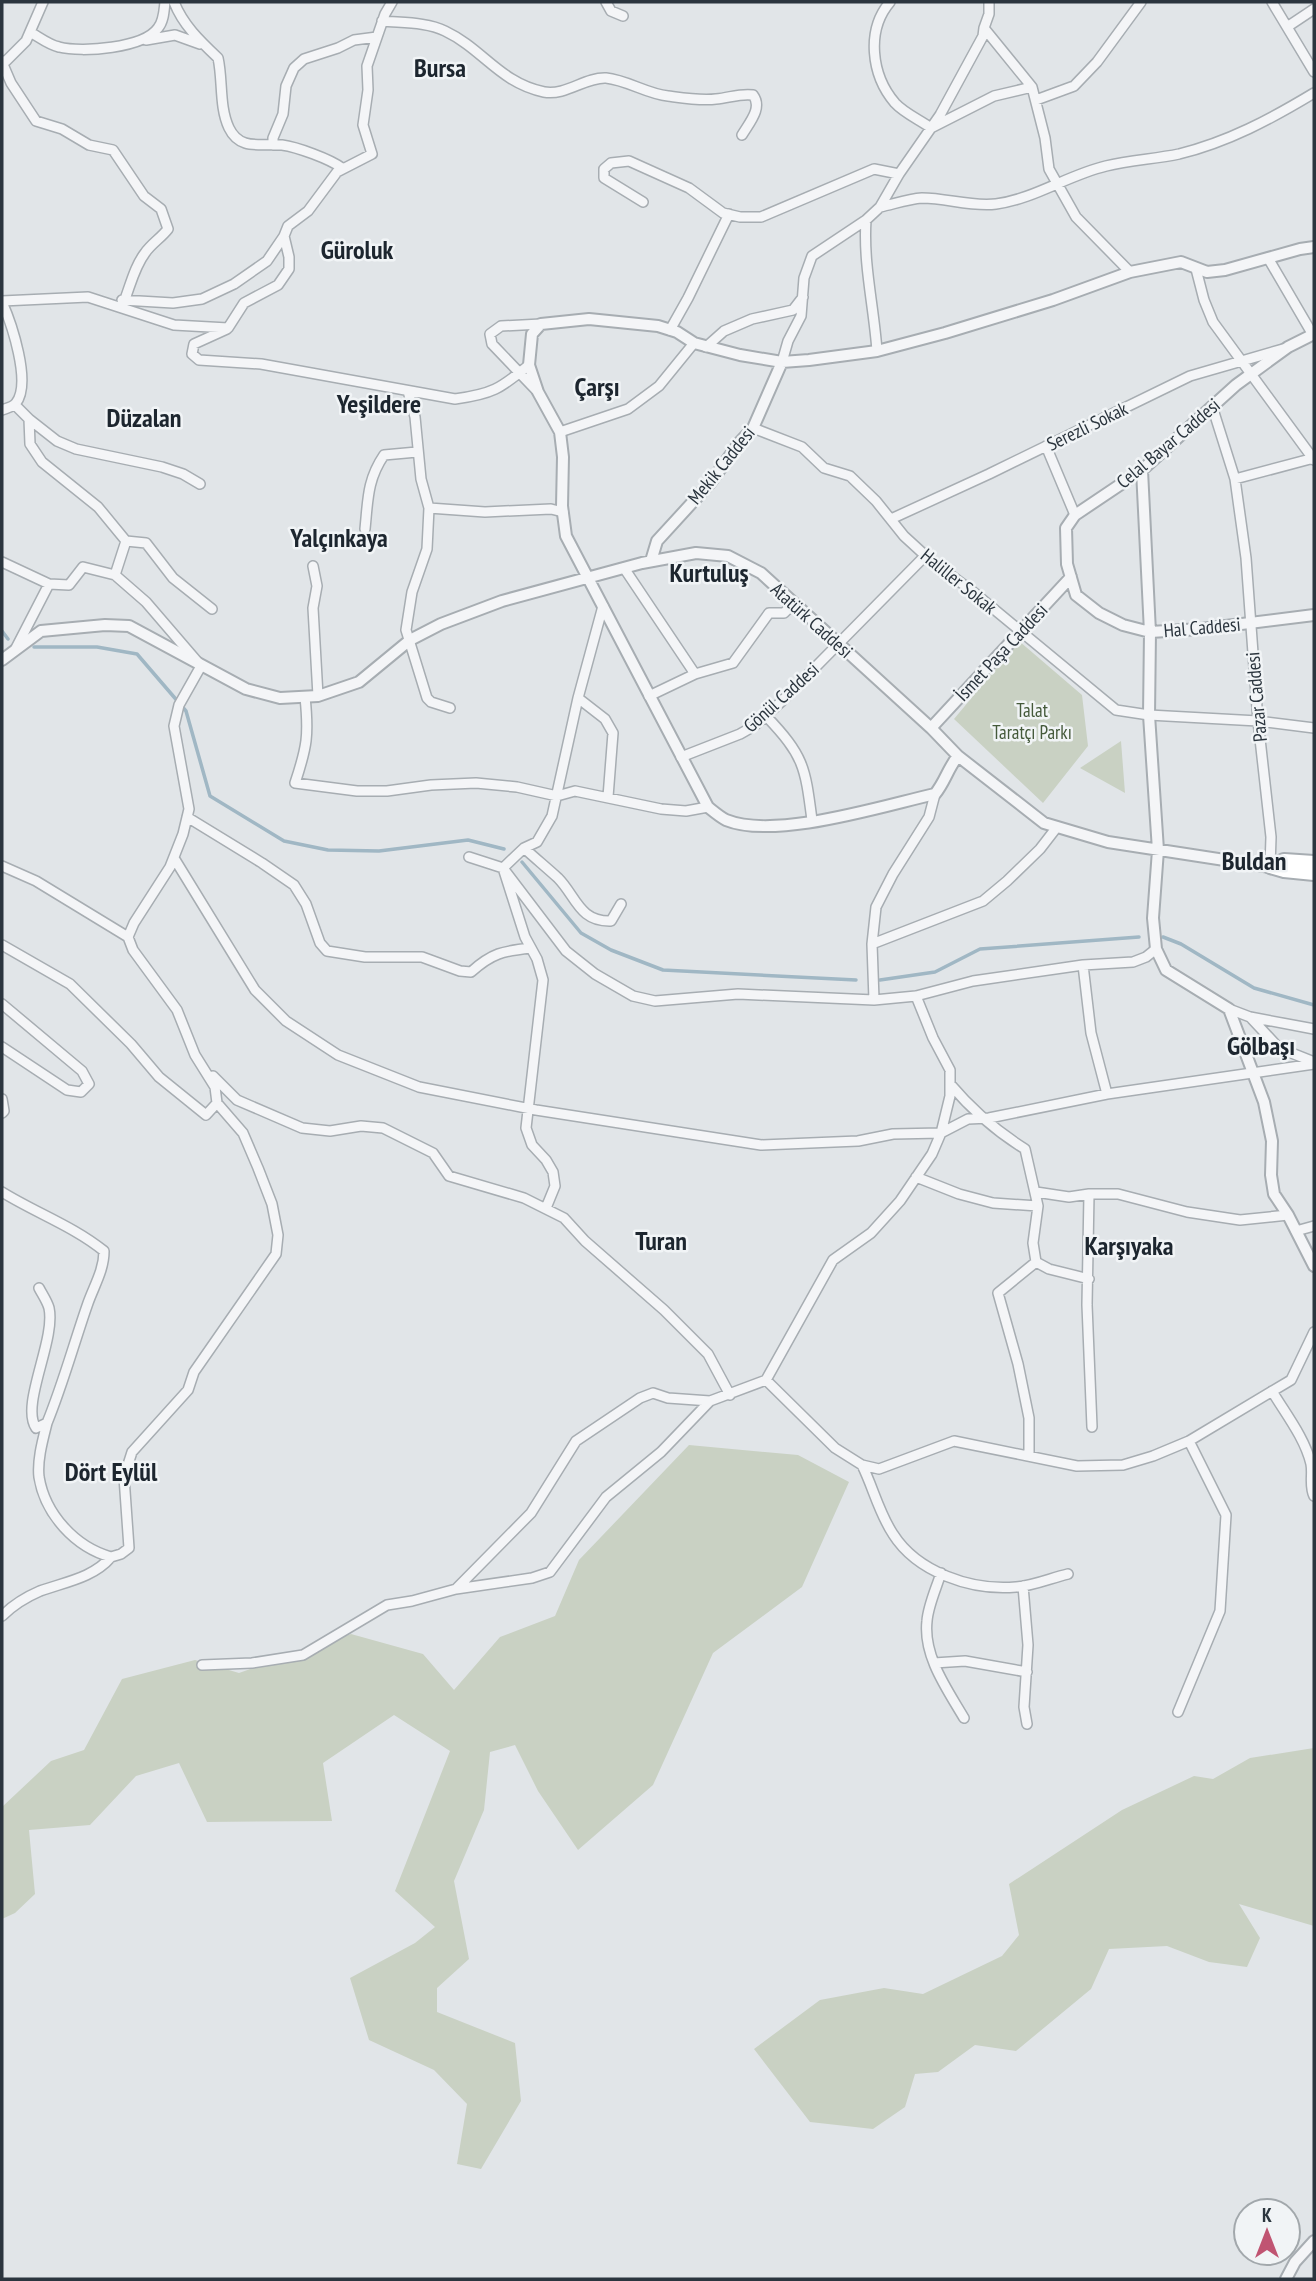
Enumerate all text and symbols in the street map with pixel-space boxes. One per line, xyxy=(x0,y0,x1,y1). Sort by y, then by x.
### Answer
district label: Bursa xyxy=(414,51,466,84)
district label: Güroluk xyxy=(321,233,394,266)
district label: Çarşı xyxy=(575,370,619,403)
district label: Yeşildere xyxy=(336,387,421,420)
street label: Celal Bayar Caddesi xyxy=(1111,393,1225,493)
street label: Serezli Sokak xyxy=(1043,396,1132,456)
district label: Düzalan xyxy=(107,401,181,434)
street label: Mekik Caddesi xyxy=(682,421,760,509)
district label: Yalçınkaya xyxy=(289,521,388,554)
street label: Haliller Sokak xyxy=(916,543,1002,619)
district label: Kurtuluş xyxy=(669,556,749,589)
street label: Atatürk Caddesi xyxy=(766,577,858,663)
street label: İsmet Paşa Caddesi xyxy=(950,598,1052,706)
street label: Hal Caddesi xyxy=(1163,612,1241,642)
street label: Pazar Caddesi xyxy=(1240,651,1272,743)
street label: Gönül Caddesi xyxy=(738,657,824,737)
park label: Talat Taratçı Parkı xyxy=(992,698,1072,744)
district label: Buldan xyxy=(1222,844,1286,877)
district label: Gölbaşı xyxy=(1227,1029,1295,1062)
district label: Turan xyxy=(635,1224,687,1257)
district label: Karşıyaka xyxy=(1084,1229,1174,1262)
district label: Dört Eylül xyxy=(65,1455,158,1488)
north arrow xyxy=(1232,2197,1302,2267)
text: K xyxy=(1262,2203,1272,2227)

